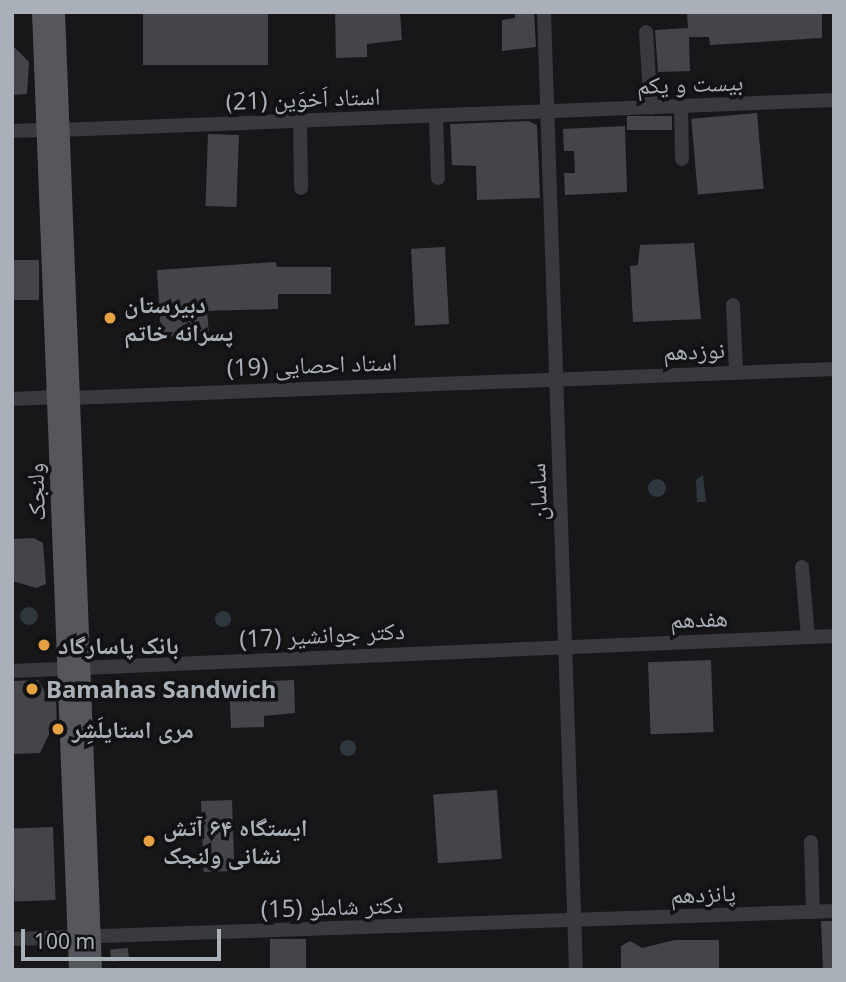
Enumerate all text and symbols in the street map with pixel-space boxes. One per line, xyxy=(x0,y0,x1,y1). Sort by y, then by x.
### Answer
street label: بیست و یکم xyxy=(636,67,744,99)
street label: استاد اَخوَين (21) xyxy=(225,81,381,115)
place label: دبیرستان پسرانه خاتم xyxy=(124,290,233,346)
marker: دبیرستان پسرانه خاتم xyxy=(102,310,118,326)
street label: نوزدهم xyxy=(663,335,725,365)
street label: استاد احصایی (19) xyxy=(226,347,398,381)
street label: ولنجک xyxy=(20,463,50,521)
street label: ساسان xyxy=(522,463,552,521)
street label: هفدهم xyxy=(670,603,728,633)
street label: دکتر جوانشیر (17) xyxy=(239,615,405,653)
place label: بانک پاسارگاد xyxy=(58,631,179,659)
marker: بانک پاسارگاد xyxy=(36,637,52,653)
place label: Bamahas Sandwich xyxy=(46,675,276,703)
marker: Bamahas Sandwich xyxy=(24,681,40,697)
place label: مری استایلَشِر xyxy=(72,715,194,743)
marker: مری استایلَشِر xyxy=(50,721,66,737)
place label: ایستگاه ۶۴ آتش نشانی ولنجک xyxy=(163,813,308,869)
marker: ایستگاه ۶۴ آتش نشانی ولنجک xyxy=(141,833,157,849)
street label: پانزدهم xyxy=(670,877,736,909)
street label: دکتر شاملو (15) xyxy=(260,889,404,923)
scale bar xyxy=(24,916,224,960)
text: 100 m xyxy=(34,927,95,955)

